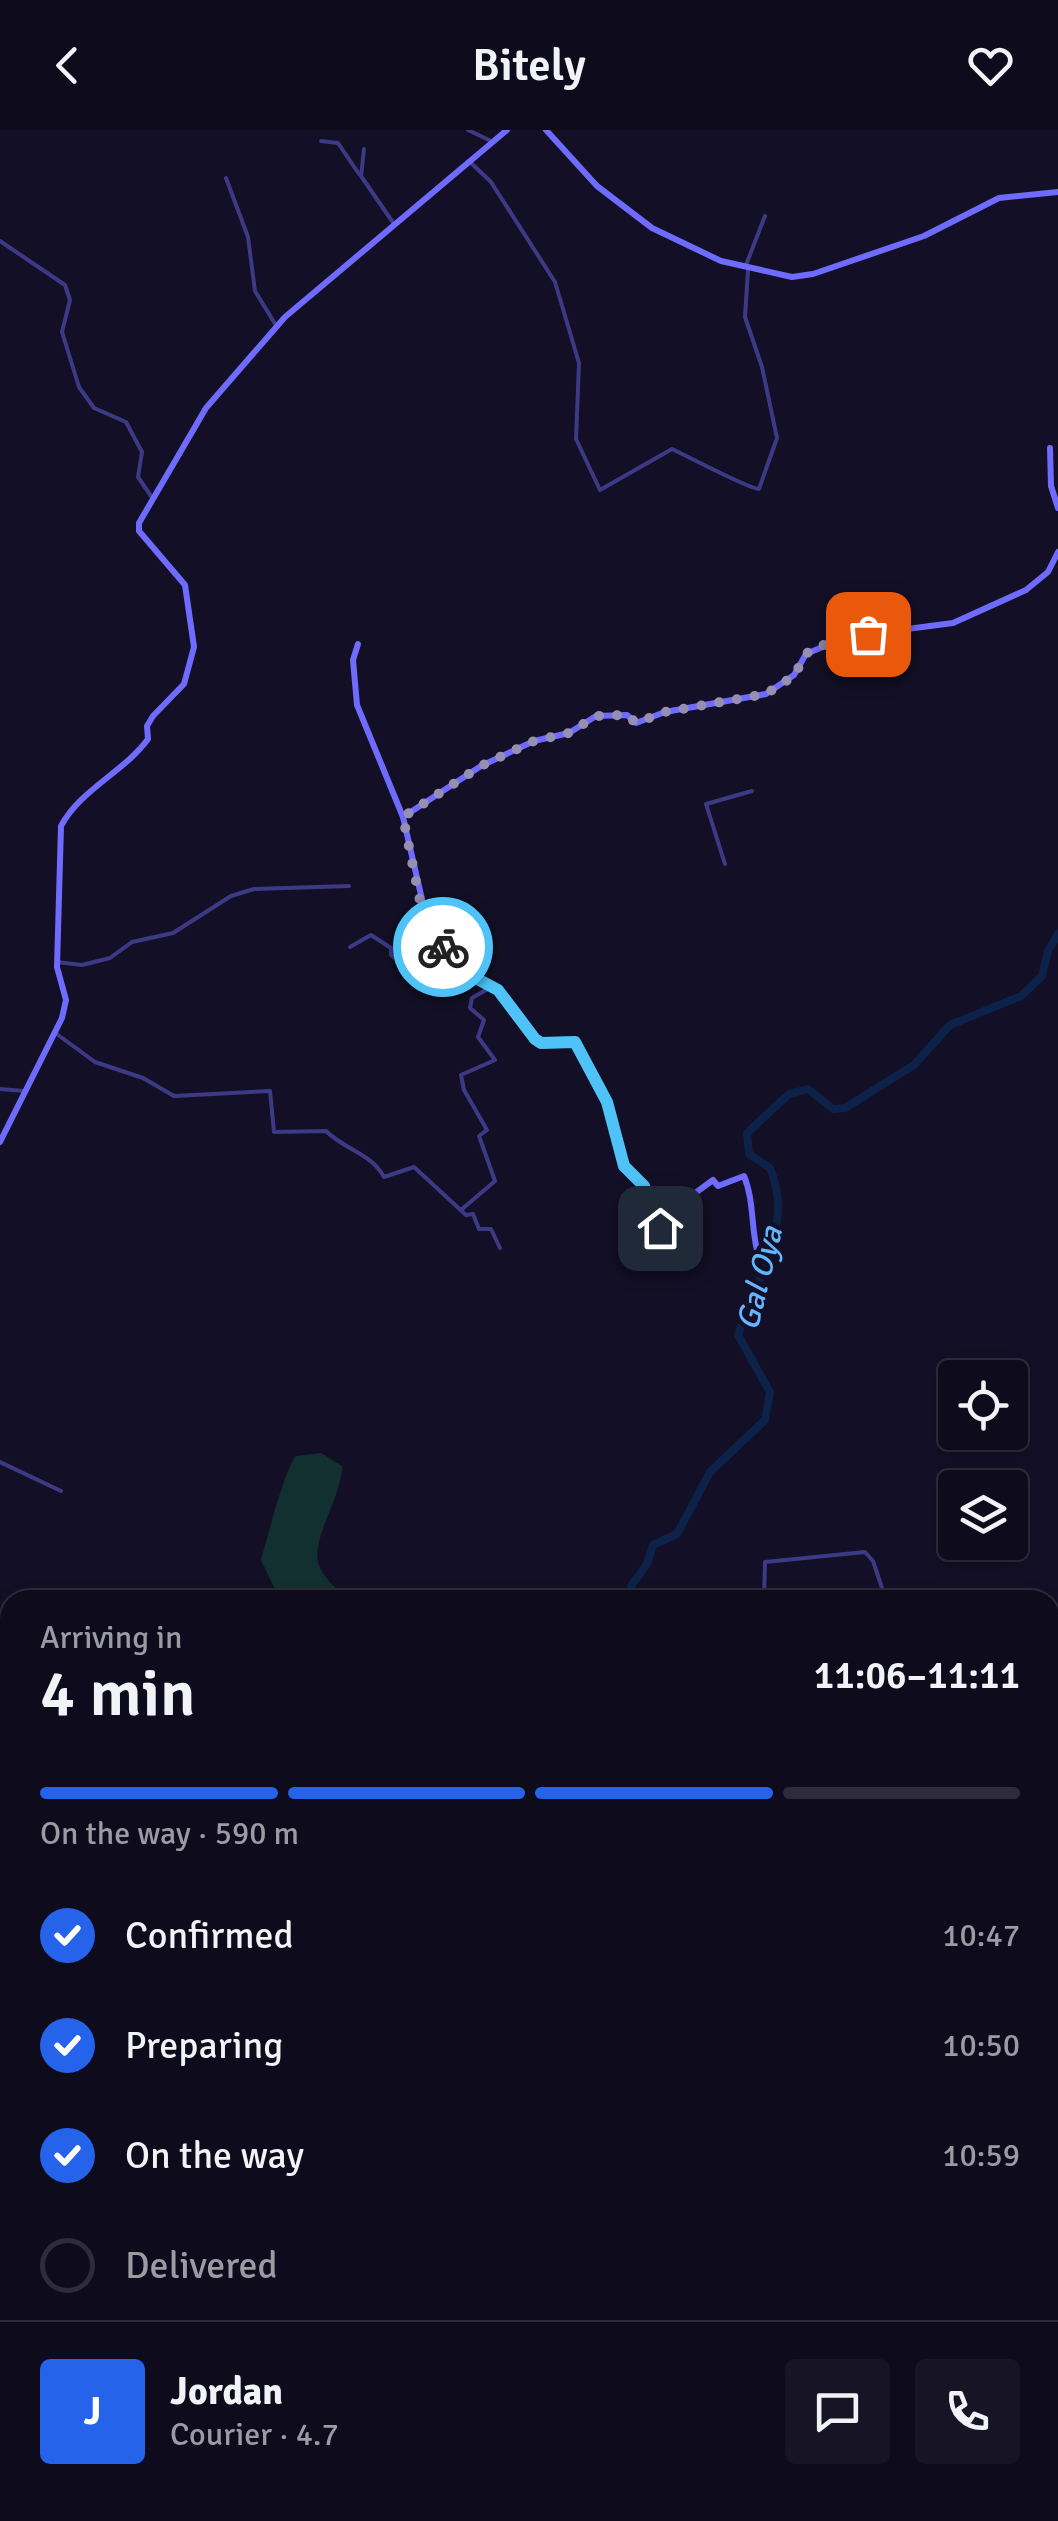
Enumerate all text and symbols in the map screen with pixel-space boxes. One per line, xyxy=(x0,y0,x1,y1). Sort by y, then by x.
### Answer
icon: back xyxy=(40,38,95,93)
text: Bitely xyxy=(472,38,586,93)
icon: heart xyxy=(963,38,1018,93)
pin xyxy=(826,592,911,677)
icon: bag xyxy=(841,607,896,662)
courier xyxy=(393,897,493,997)
icon: bike xyxy=(416,920,471,975)
pin xyxy=(618,1186,703,1271)
icon: home xyxy=(633,1201,688,1256)
water label: Gal Oya xyxy=(728,1222,791,1334)
map controls xyxy=(938,1360,1028,1560)
button: locate xyxy=(938,1360,1028,1450)
button: layers xyxy=(938,1470,1028,1560)
text: Arriving in xyxy=(40,1618,182,1657)
text: 11:06–11:11 xyxy=(814,1652,1020,1699)
text: 4 min xyxy=(40,1654,196,1734)
text: On the way · 590 m xyxy=(40,1814,299,1853)
icon: check xyxy=(40,1908,95,1963)
text: Confirmed xyxy=(125,1912,294,1959)
text: 10:47 xyxy=(942,1916,1020,1955)
icon: check xyxy=(40,2018,95,2073)
text: Preparing xyxy=(125,2022,283,2069)
text: 10:50 xyxy=(942,2026,1020,2065)
icon: check xyxy=(40,2128,95,2183)
text: On the way xyxy=(125,2132,304,2179)
text: 10:59 xyxy=(942,2136,1020,2175)
text: Delivered xyxy=(125,2242,278,2289)
button: chat xyxy=(785,2359,890,2464)
button: phone xyxy=(915,2359,1020,2464)
text: Jordan xyxy=(170,2368,283,2415)
text: J xyxy=(84,2388,101,2435)
text: Courier · 4.7 xyxy=(170,2415,339,2454)

